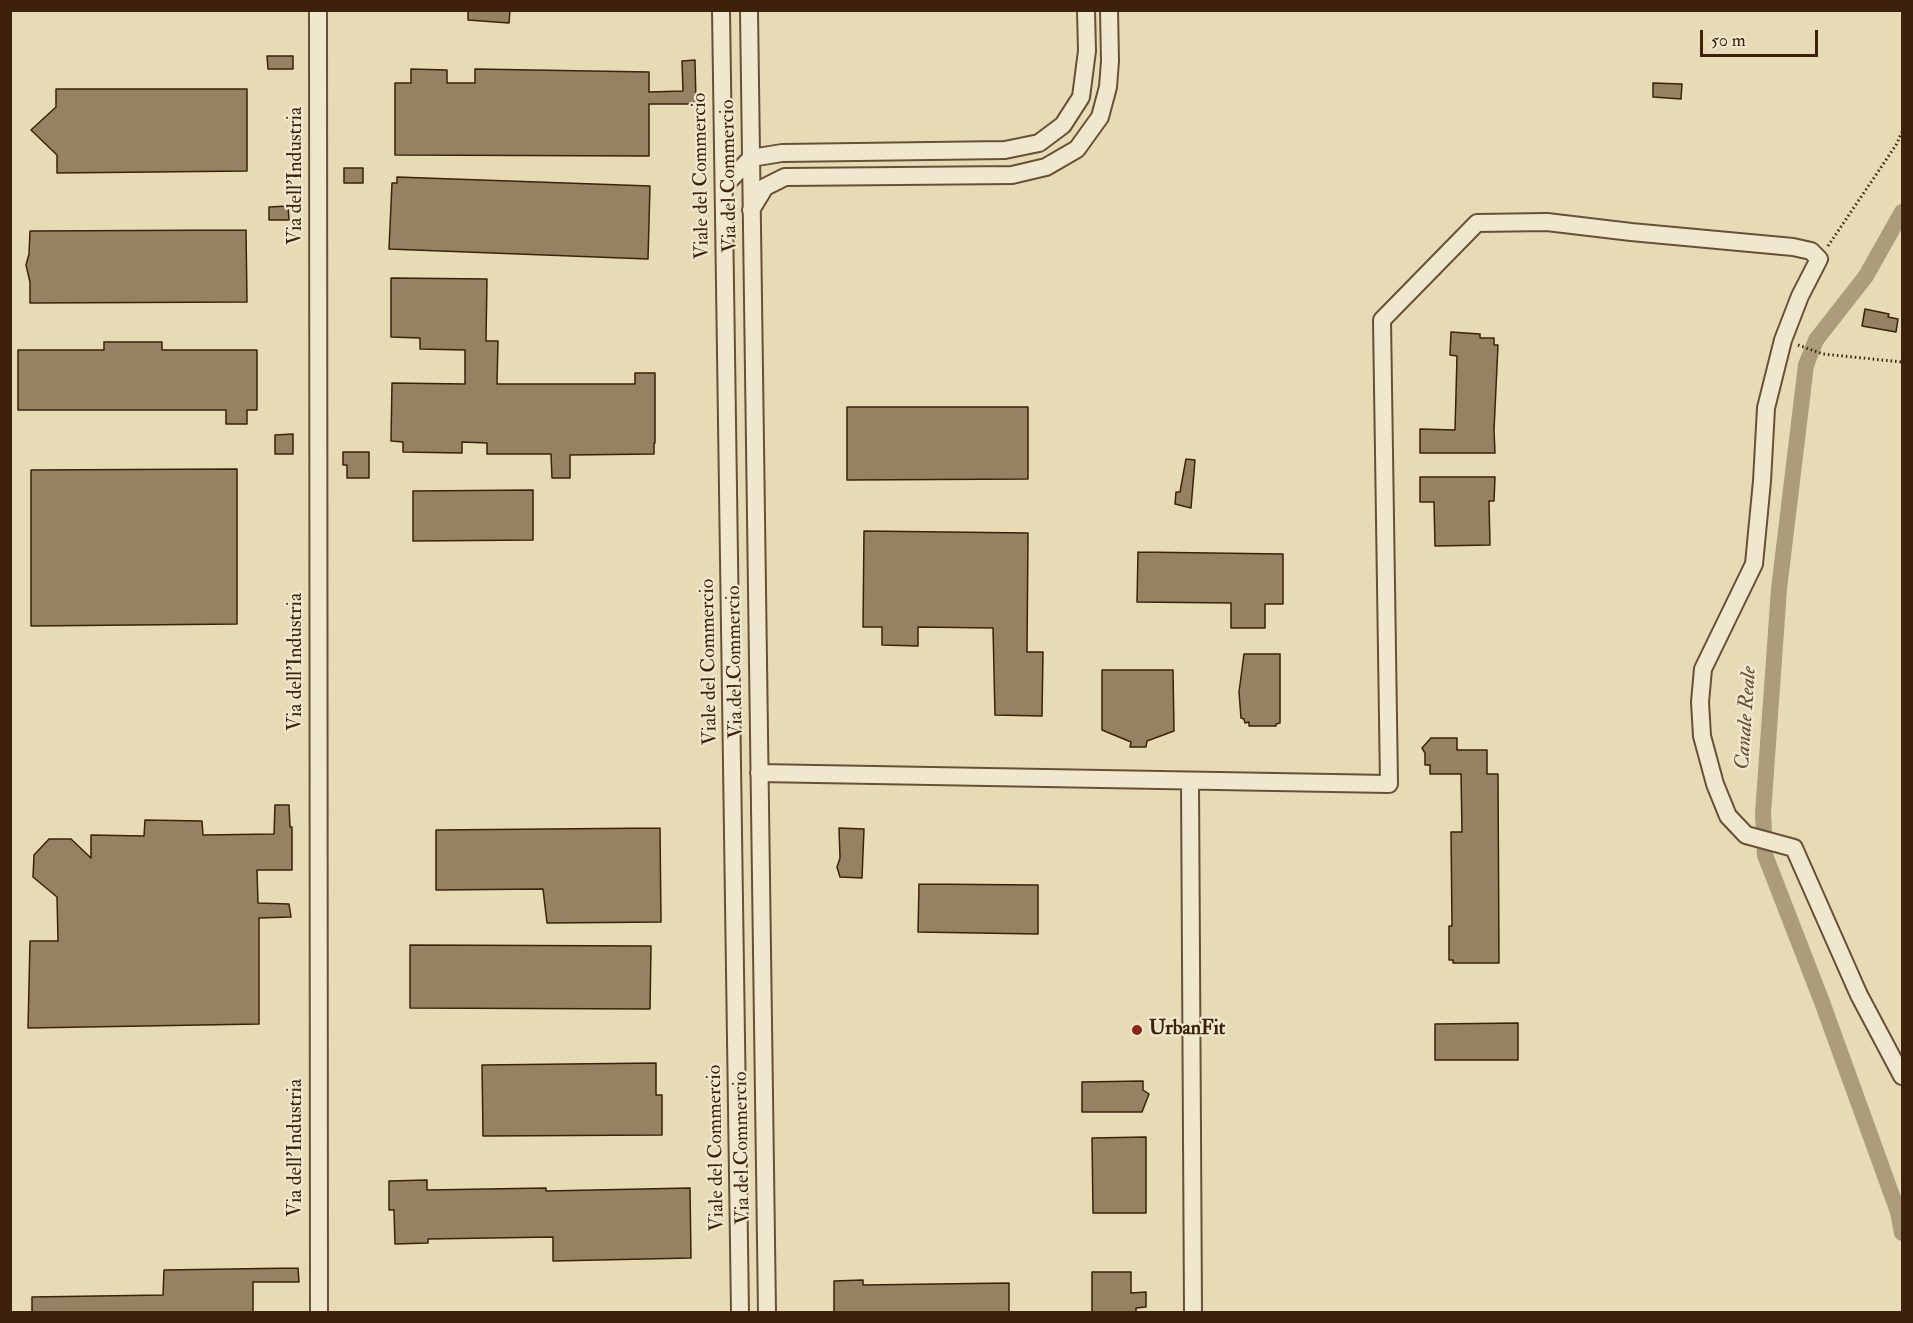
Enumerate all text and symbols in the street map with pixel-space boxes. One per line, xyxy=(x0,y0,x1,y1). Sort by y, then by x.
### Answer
scale bar xyxy=(1703,18,1822,56)
text: 50 m xyxy=(1711,29,1746,52)
street label: Viale del Commercio xyxy=(689,92,715,260)
street label: Via del Commercio xyxy=(717,99,743,253)
street label: Via dell'Industria xyxy=(285,107,309,245)
street label: Viale del Commercio xyxy=(697,578,723,746)
street label: Via del Commercio xyxy=(723,585,749,739)
street label: Via dell'Industria xyxy=(285,593,309,731)
water label: Canale Reale xyxy=(1731,666,1763,770)
place label: UrbanFit xyxy=(1149,1018,1225,1042)
marker: UrbanFit xyxy=(1130,1023,1144,1037)
street label: Viale del Commercio xyxy=(704,1064,730,1232)
street label: Via del Commercio xyxy=(730,1071,756,1225)
street label: Via dell'Industria xyxy=(285,1079,309,1217)

